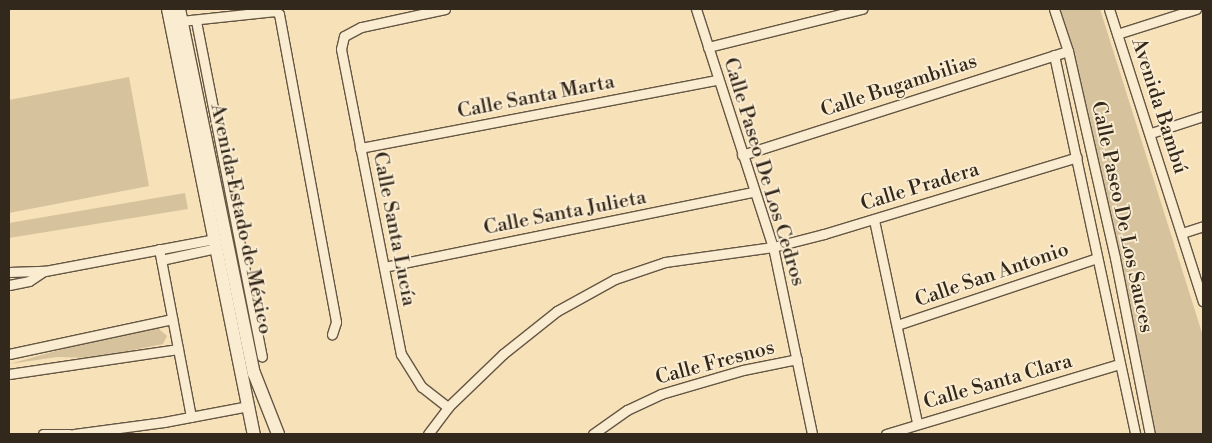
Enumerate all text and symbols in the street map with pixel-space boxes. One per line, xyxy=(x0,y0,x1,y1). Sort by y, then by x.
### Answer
street label: Avenida Bambú xyxy=(1126,35,1192,177)
street label: Calle Bugambilias xyxy=(818,49,980,123)
street label: Calle Paseo De Los Cedros xyxy=(718,55,810,289)
street label: Calle Santa Marta xyxy=(455,70,617,124)
street label: Calle Paseo De Los Sauces xyxy=(1086,99,1158,335)
street label: Avenida Estado de México xyxy=(205,102,277,336)
street label: Calle Santa Lucía xyxy=(367,150,421,308)
street label: Calle Pradera xyxy=(858,158,982,216)
street label: Calle Santa Julieta xyxy=(482,185,648,241)
street label: Calle San Antonio xyxy=(912,237,1072,313)
street label: Calle Fresnos xyxy=(653,336,777,390)
street label: Calle Santa Clara xyxy=(921,349,1075,415)

